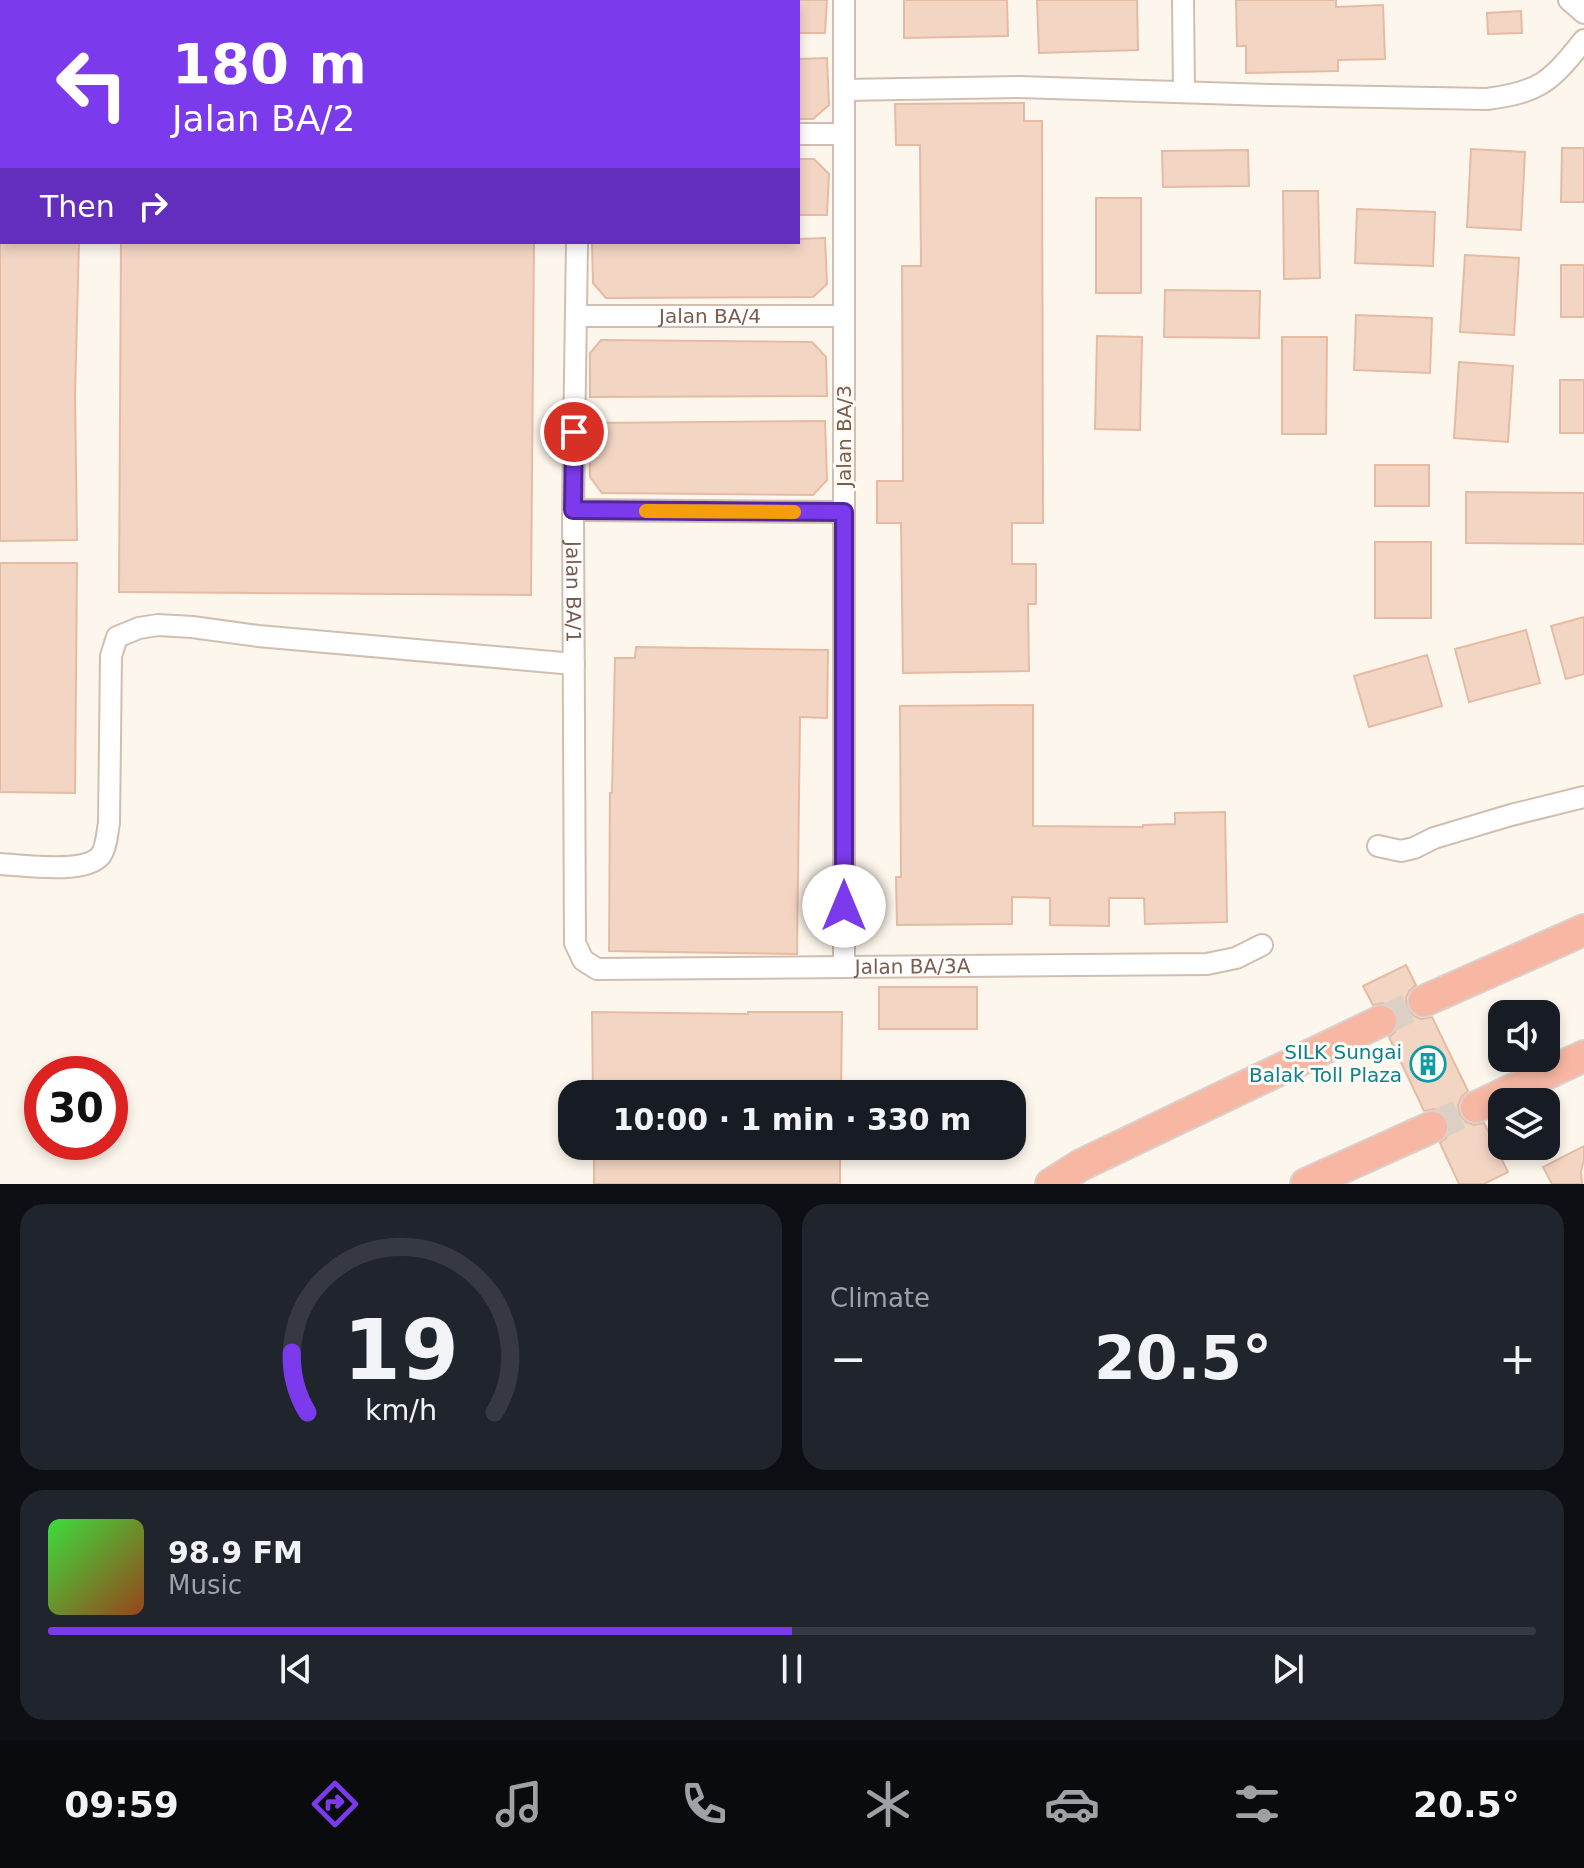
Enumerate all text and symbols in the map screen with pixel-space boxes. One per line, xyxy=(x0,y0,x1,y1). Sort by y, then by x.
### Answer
text: 180 m xyxy=(172,31,367,96)
icon: left xyxy=(40,32,144,136)
text: Jalan BA/2 xyxy=(172,98,355,139)
icon: right xyxy=(131,184,175,228)
text: Then xyxy=(40,189,115,224)
street label: Jalan BA/4 xyxy=(657,304,761,328)
street label: Jalan BA/3 xyxy=(832,385,856,489)
pin xyxy=(540,398,608,466)
icon: arrive xyxy=(552,410,596,454)
street label: Jalan BA/1 xyxy=(561,539,586,643)
position arrow xyxy=(802,864,886,948)
street label: Jalan BA/3A xyxy=(853,954,971,979)
map controls xyxy=(1488,1000,1560,1160)
button: sound xyxy=(1488,1000,1560,1072)
place label: SILK Sungai Balak Toll Plaza xyxy=(1249,1040,1402,1087)
building icon: SILK Sungai Balak Toll Plaza xyxy=(1409,1045,1447,1083)
speed limit sign: 30 xyxy=(24,1056,128,1160)
button: layers xyxy=(1488,1088,1560,1160)
text: 10:00 · 1 min · 330 m xyxy=(613,1102,971,1137)
text: Climate xyxy=(830,1283,930,1313)
text: 19 xyxy=(343,1302,459,1399)
text: 20.5° xyxy=(1094,1323,1272,1393)
text: − xyxy=(830,1333,867,1384)
text: + xyxy=(1499,1333,1536,1384)
text: km/h xyxy=(365,1393,437,1427)
text: 98.9 FM xyxy=(168,1535,303,1570)
text: Music xyxy=(168,1570,242,1600)
icon: previous xyxy=(274,1647,318,1691)
icon: pause xyxy=(770,1647,814,1691)
icon: next xyxy=(1266,1647,1310,1691)
icon: directions xyxy=(307,1776,363,1832)
icon: music xyxy=(491,1776,547,1832)
icon: phone xyxy=(676,1776,732,1832)
icon: climate xyxy=(860,1776,916,1832)
icon: car xyxy=(1044,1776,1100,1832)
icon: filters xyxy=(1229,1776,1285,1832)
text: 09:59 xyxy=(64,1784,179,1825)
text: 20.5° xyxy=(1413,1784,1520,1825)

